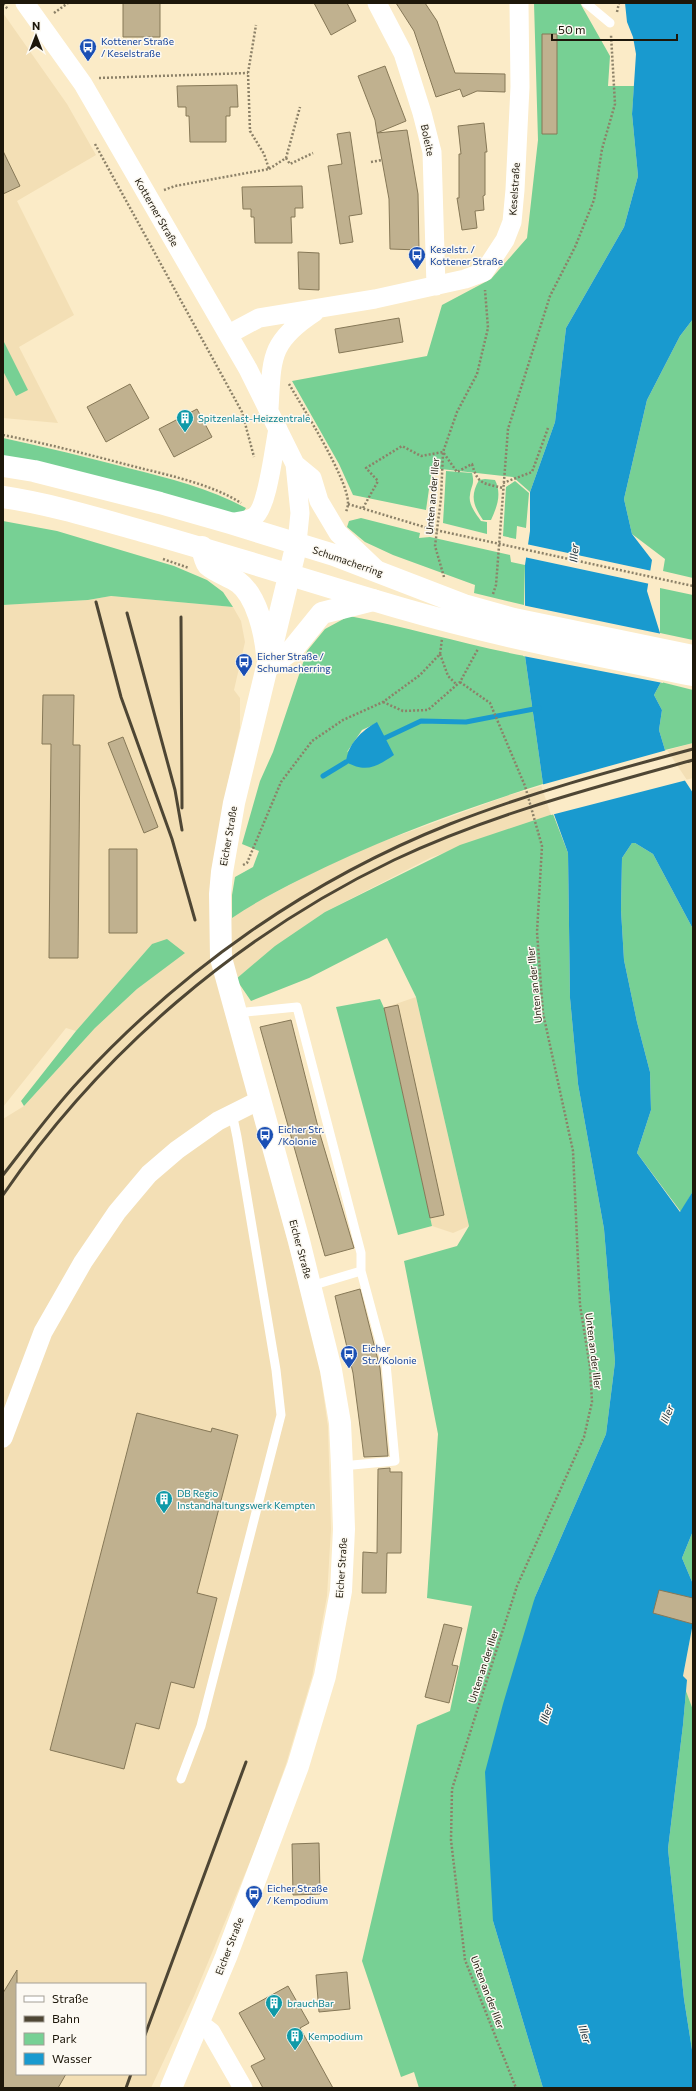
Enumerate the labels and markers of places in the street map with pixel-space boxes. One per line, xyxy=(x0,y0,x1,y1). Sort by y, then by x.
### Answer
place label: Kottener Straße / Keselstraße xyxy=(101,35,174,59)
bus stop icon: Kottener Straße / Keselstraße xyxy=(78,37,98,62)
place label: Keselstr. / Kottener Straße xyxy=(430,243,503,267)
bus stop icon: Keselstr. / Kottener Straße xyxy=(407,245,427,270)
building icon: Spitzenlast-Heizzentrale xyxy=(175,408,195,433)
place label: Spitzenlast-Heizzentrale xyxy=(198,412,310,424)
place label: Eicher Straße / Schumacherring xyxy=(257,650,331,674)
bus stop icon: Eicher Straße / Schumacherring xyxy=(234,652,254,677)
place label: Eicher Str. /Kolonie xyxy=(278,1123,324,1147)
bus stop icon: Eicher Str. /Kolonie xyxy=(255,1125,275,1150)
place label: Eicher Str./Kolonie xyxy=(362,1342,417,1366)
bus stop icon: Eicher Str./Kolonie xyxy=(339,1344,359,1369)
place label: DB Regio Instandhaltungswerk Kempten xyxy=(177,1487,315,1511)
building icon: DB Regio Instandhaltungswerk Kempten xyxy=(154,1489,174,1514)
place label: Eicher Straße / Kempodium xyxy=(267,1882,328,1906)
bus stop icon: Eicher Straße / Kempodium xyxy=(244,1884,264,1909)
building icon: brauchBar xyxy=(264,1993,284,2018)
place label: brauchBar xyxy=(287,1997,334,2009)
building icon: Kempodium xyxy=(285,2026,305,2051)
place label: Kempodium xyxy=(308,2030,363,2042)

